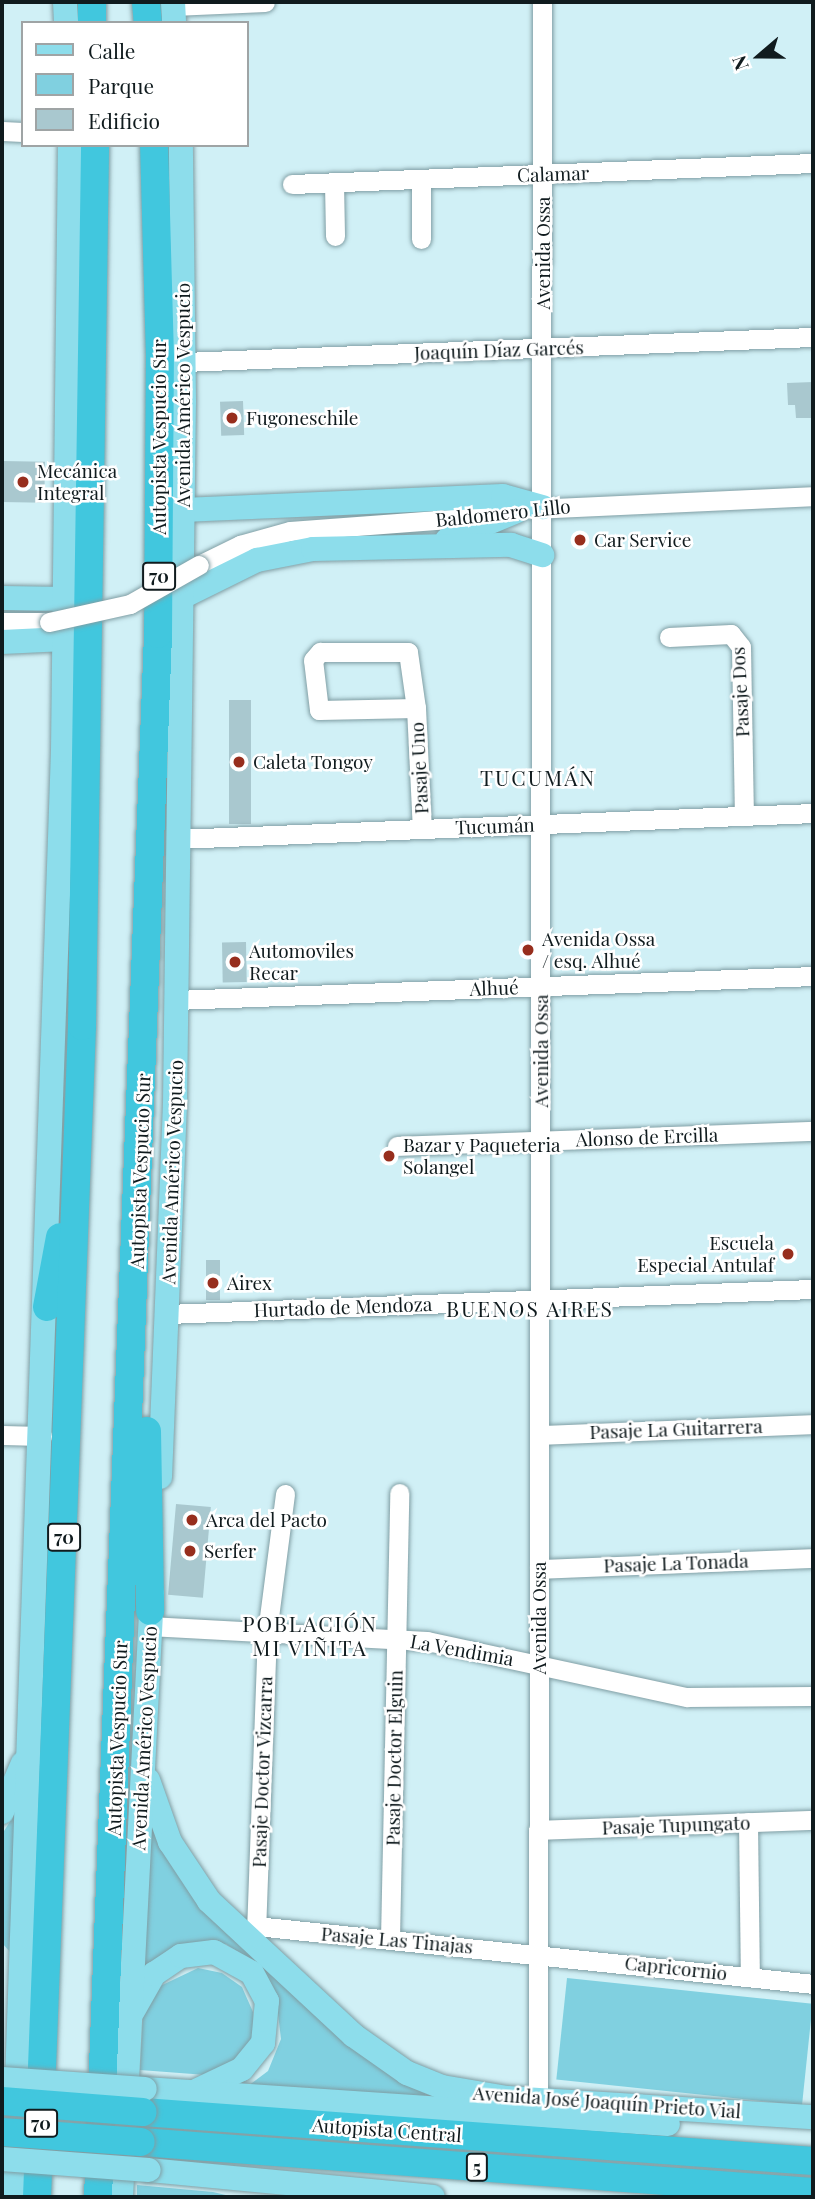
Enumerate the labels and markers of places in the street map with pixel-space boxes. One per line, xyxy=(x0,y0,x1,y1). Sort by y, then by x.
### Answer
place label: Fugoneschile xyxy=(246,407,358,429)
marker: Fugoneschile xyxy=(224,410,240,426)
place label: Mecánica Integral xyxy=(37,460,117,504)
marker: Mecánica Integral xyxy=(15,474,31,490)
place label: Car Service xyxy=(594,529,692,551)
marker: Car Service xyxy=(572,532,588,548)
place label: Caleta Tongoy xyxy=(253,751,374,773)
marker: Caleta Tongoy xyxy=(231,754,247,770)
place label: Avenida Ossa / esq. Alhué xyxy=(542,928,655,972)
place label: Automoviles Recar xyxy=(249,940,354,984)
marker: Avenida Ossa / esq. Alhué xyxy=(520,942,536,958)
marker: Automoviles Recar xyxy=(227,954,243,970)
place label: Bazar y Paqueteria Solangel xyxy=(403,1134,562,1178)
marker: Bazar y Paqueteria Solangel xyxy=(381,1148,397,1164)
place label: Escuela Especial Antulaf xyxy=(637,1232,774,1276)
marker: Escuela Especial Antulaf xyxy=(780,1246,796,1262)
place label: Airex xyxy=(227,1272,272,1294)
marker: Airex xyxy=(205,1275,221,1291)
place label: Arca del Pacto xyxy=(206,1509,327,1531)
marker: Arca del Pacto xyxy=(184,1512,200,1528)
place label: Serfer xyxy=(204,1540,256,1562)
marker: Serfer xyxy=(182,1543,198,1559)

